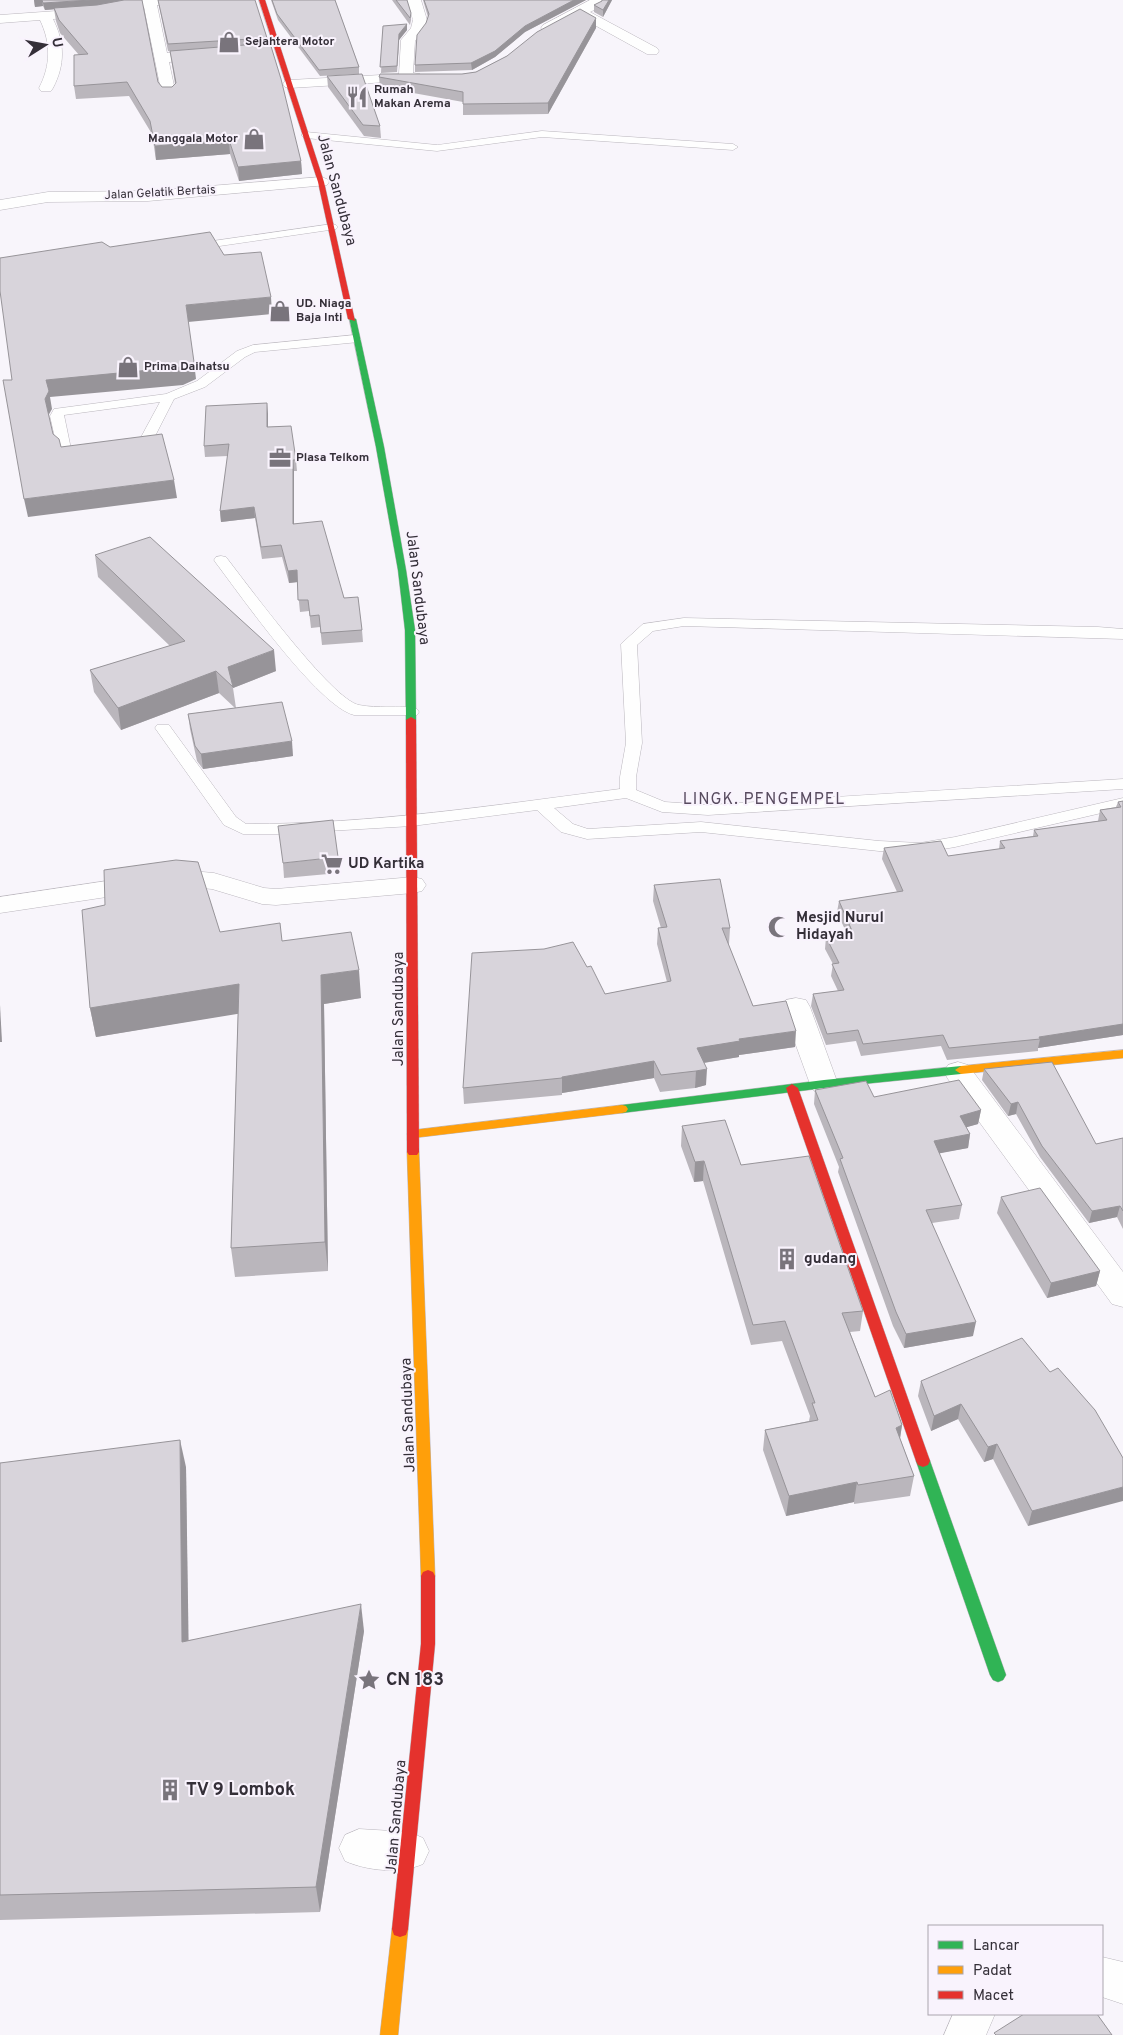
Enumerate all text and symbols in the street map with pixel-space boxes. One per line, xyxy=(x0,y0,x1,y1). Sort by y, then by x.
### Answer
north arrow xyxy=(20,20,70,70)
shop icon: Sejahtera Motor xyxy=(216,29,242,55)
place label: Sejahtera Motor xyxy=(245,34,335,50)
text: U xyxy=(47,36,66,49)
place label: Rumah Makan Arema xyxy=(374,82,451,112)
restaurant icon: Rumah Makan Arema xyxy=(344,84,370,110)
shop icon: Manggala Motor xyxy=(241,126,267,152)
place label: Manggala Motor xyxy=(148,131,238,147)
street label: Jalan Sandubaya xyxy=(312,132,360,248)
street label: Jalan Gelatik Bertais xyxy=(104,182,216,204)
place label: UD. Niaga Baja Inti xyxy=(296,296,351,326)
shop icon: UD. Niaga Baja Inti xyxy=(267,298,293,324)
shop icon: Prima Daihatsu xyxy=(115,354,141,380)
place label: Prima Daihatsu xyxy=(144,359,230,375)
office icon: Plasa Telkom xyxy=(267,445,293,471)
place label: Plasa Telkom xyxy=(296,450,369,466)
street label: Jalan Sandubaya xyxy=(401,530,433,646)
district label: LINGK. PENGEMPEL xyxy=(683,790,845,810)
supermarket icon: UD Kartika xyxy=(319,851,345,877)
place label: UD Kartika xyxy=(348,855,424,874)
place label: Mesjid Nurul Hidayah xyxy=(796,909,884,945)
mosque icon: Mesjid Nurul Hidayah xyxy=(766,914,792,940)
street label: Jalan Sandubaya xyxy=(390,952,409,1066)
building icon: gudang xyxy=(774,1246,800,1272)
place label: gudang xyxy=(804,1250,856,1269)
street label: Jalan Sandubaya xyxy=(398,1357,420,1473)
place icon: CN 183 xyxy=(356,1667,382,1693)
place label: CN 183 xyxy=(386,1669,444,1692)
street label: Jalan Sandubaya xyxy=(383,1759,411,1875)
building icon: TV 9 Lombok xyxy=(157,1777,183,1803)
place label: TV 9 Lombok xyxy=(186,1779,295,1802)
legend xyxy=(928,1925,1103,2015)
text: Lancar xyxy=(973,1937,1020,1956)
text: Padat xyxy=(973,1962,1012,1981)
text: Macet xyxy=(973,1987,1014,2006)

